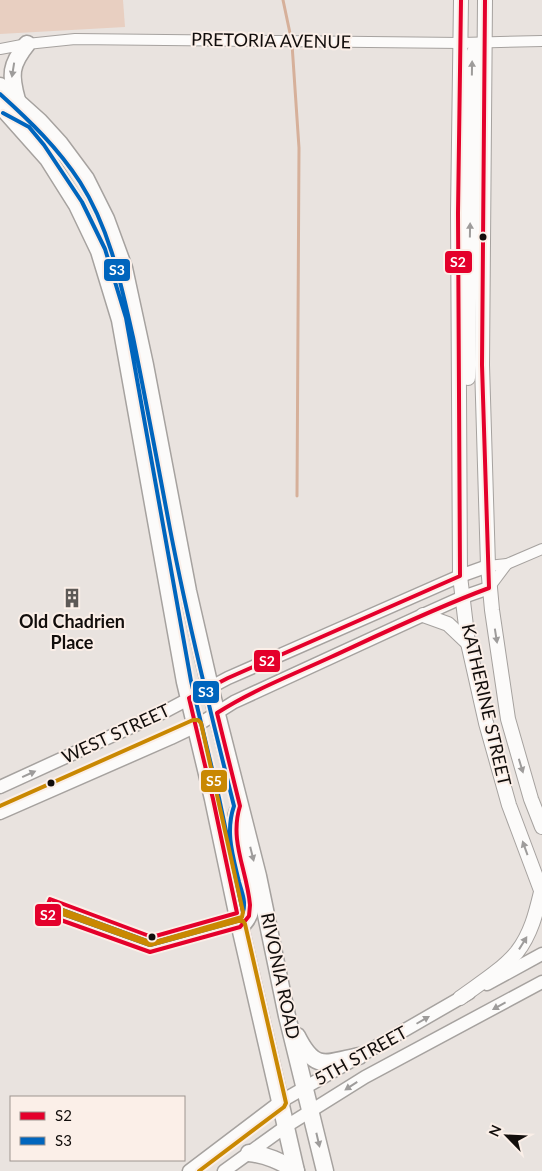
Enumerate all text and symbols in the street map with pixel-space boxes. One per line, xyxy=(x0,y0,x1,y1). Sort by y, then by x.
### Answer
street label: PRETORIA AVENUE xyxy=(191,28,351,52)
one-way arrow xyxy=(468,59,476,75)
one-way arrow xyxy=(9,63,17,79)
one-way arrow xyxy=(466,222,474,238)
unlabelled marker xyxy=(478,232,488,242)
line badge: S2 xyxy=(444,250,473,274)
text: S2 xyxy=(450,253,466,270)
line badge: S3 xyxy=(103,258,131,282)
text: S3 xyxy=(109,261,125,278)
building icon: Old Chadrien Place xyxy=(61,587,83,609)
place label: Old Chadrien Place xyxy=(19,610,125,653)
street label: KATHERINE STREET xyxy=(458,622,516,788)
one-way arrow xyxy=(492,628,500,644)
line badge: S2 xyxy=(253,649,281,673)
text: S2 xyxy=(259,652,275,669)
line badge: S3 xyxy=(192,680,220,704)
text: S3 xyxy=(198,683,214,700)
street label: WEST STREET xyxy=(58,698,173,768)
one-way arrow xyxy=(517,759,525,774)
line badge: S5 xyxy=(200,769,228,793)
one-way arrow xyxy=(22,770,36,778)
text: S5 xyxy=(206,772,222,789)
unlabelled marker xyxy=(46,778,56,788)
one-way arrow xyxy=(521,840,529,855)
one-way arrow xyxy=(248,846,256,861)
line badge: S2 xyxy=(34,903,62,927)
text: S2 xyxy=(40,906,56,923)
street label: RIVONIA ROAD xyxy=(257,911,305,1041)
unlabelled marker xyxy=(147,932,157,942)
one-way arrow xyxy=(518,937,527,950)
one-way arrow xyxy=(493,1001,506,1010)
one-way arrow xyxy=(417,1015,430,1024)
street label: 5TH STREET xyxy=(310,1020,411,1090)
one-way arrow xyxy=(344,1081,358,1091)
legend xyxy=(10,1096,185,1161)
text: S2 xyxy=(55,1106,72,1124)
north arrow xyxy=(482,1111,532,1161)
text: N xyxy=(485,1122,505,1139)
text: S3 xyxy=(55,1131,72,1149)
one-way arrow xyxy=(314,1133,322,1148)

